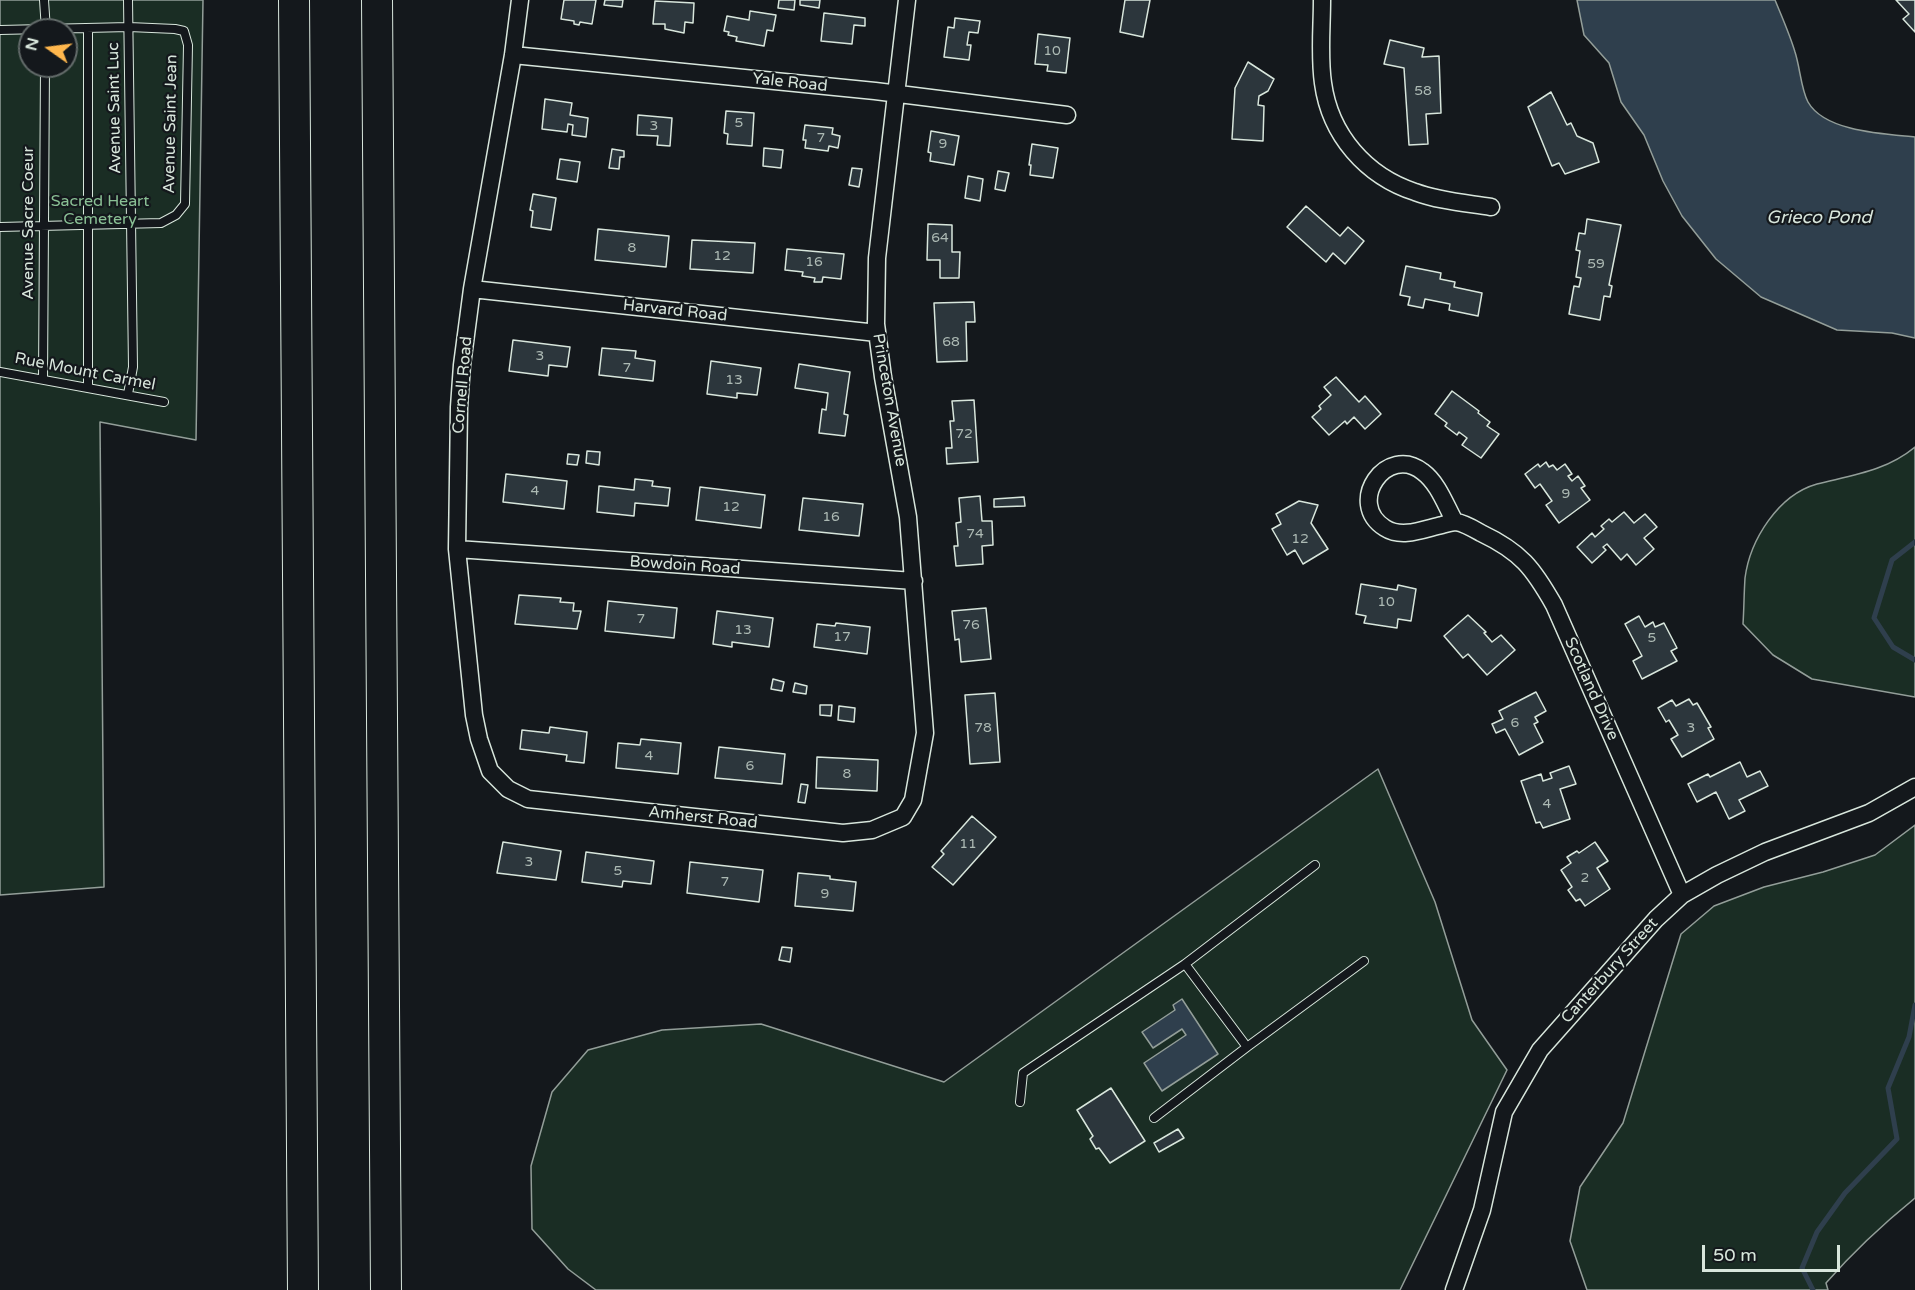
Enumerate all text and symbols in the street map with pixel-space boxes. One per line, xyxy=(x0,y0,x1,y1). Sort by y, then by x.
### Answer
north arrow xyxy=(18,18,78,78)
text: N xyxy=(21,35,44,53)
street label: Avenue Saint Luc xyxy=(104,42,126,174)
house number: 10 xyxy=(1043,43,1061,59)
street label: Avenue Saint Jean xyxy=(160,54,182,194)
street label: Yale Road xyxy=(752,70,828,96)
house number: 58 xyxy=(1414,83,1432,99)
house number: 5 xyxy=(735,115,743,131)
house number: 3 xyxy=(650,118,658,134)
house number: 7 xyxy=(817,130,825,146)
house number: 9 xyxy=(939,136,947,152)
street label: Avenue Sacre Coeur xyxy=(19,146,39,300)
park label: Sacred Heart Cemetery xyxy=(51,192,149,230)
water label: Grieco Pond xyxy=(1766,207,1872,229)
house number: 64 xyxy=(931,230,949,246)
house number: 8 xyxy=(628,240,636,256)
house number: 12 xyxy=(713,248,731,264)
house number: 16 xyxy=(805,254,823,270)
house number: 59 xyxy=(1587,256,1605,272)
street label: Harvard Road xyxy=(622,296,728,326)
street label: Princeton Avenue xyxy=(868,332,910,468)
house number: 68 xyxy=(942,334,960,350)
street label: Cornell Road xyxy=(449,335,477,435)
house number: 3 xyxy=(536,348,544,364)
street label: Rue Mount Carmel xyxy=(13,349,157,395)
house number: 7 xyxy=(623,360,631,376)
house number: 13 xyxy=(725,372,743,388)
house number: 72 xyxy=(955,426,973,442)
house number: 4 xyxy=(531,483,539,499)
house number: 9 xyxy=(1562,486,1570,502)
house number: 12 xyxy=(722,499,740,515)
house number: 16 xyxy=(822,509,840,525)
house number: 74 xyxy=(966,526,984,542)
house number: 12 xyxy=(1291,531,1309,547)
street label: Bowdoin Road xyxy=(629,553,741,579)
house number: 10 xyxy=(1377,594,1395,610)
house number: 7 xyxy=(637,611,645,627)
house number: 76 xyxy=(962,617,980,633)
house number: 13 xyxy=(734,622,752,638)
house number: 17 xyxy=(833,629,851,645)
house number: 5 xyxy=(1648,630,1656,646)
street label: Scotland Drive xyxy=(1560,635,1622,743)
house number: 6 xyxy=(1511,715,1519,731)
house number: 78 xyxy=(974,720,992,736)
house number: 3 xyxy=(1687,720,1695,736)
house number: 4 xyxy=(645,748,653,764)
house number: 6 xyxy=(746,758,754,774)
house number: 8 xyxy=(843,766,851,782)
house number: 4 xyxy=(1543,796,1551,812)
street label: Amherst Road xyxy=(648,803,758,833)
house number: 11 xyxy=(959,836,977,852)
house number: 3 xyxy=(525,854,533,870)
house number: 5 xyxy=(614,863,622,879)
house number: 2 xyxy=(1581,870,1589,886)
house number: 7 xyxy=(721,874,729,890)
house number: 9 xyxy=(821,886,829,902)
street label: Canterbury Street xyxy=(1558,914,1662,1028)
scale bar xyxy=(1705,1233,1843,1271)
text: 50 m xyxy=(1713,1244,1757,1266)

